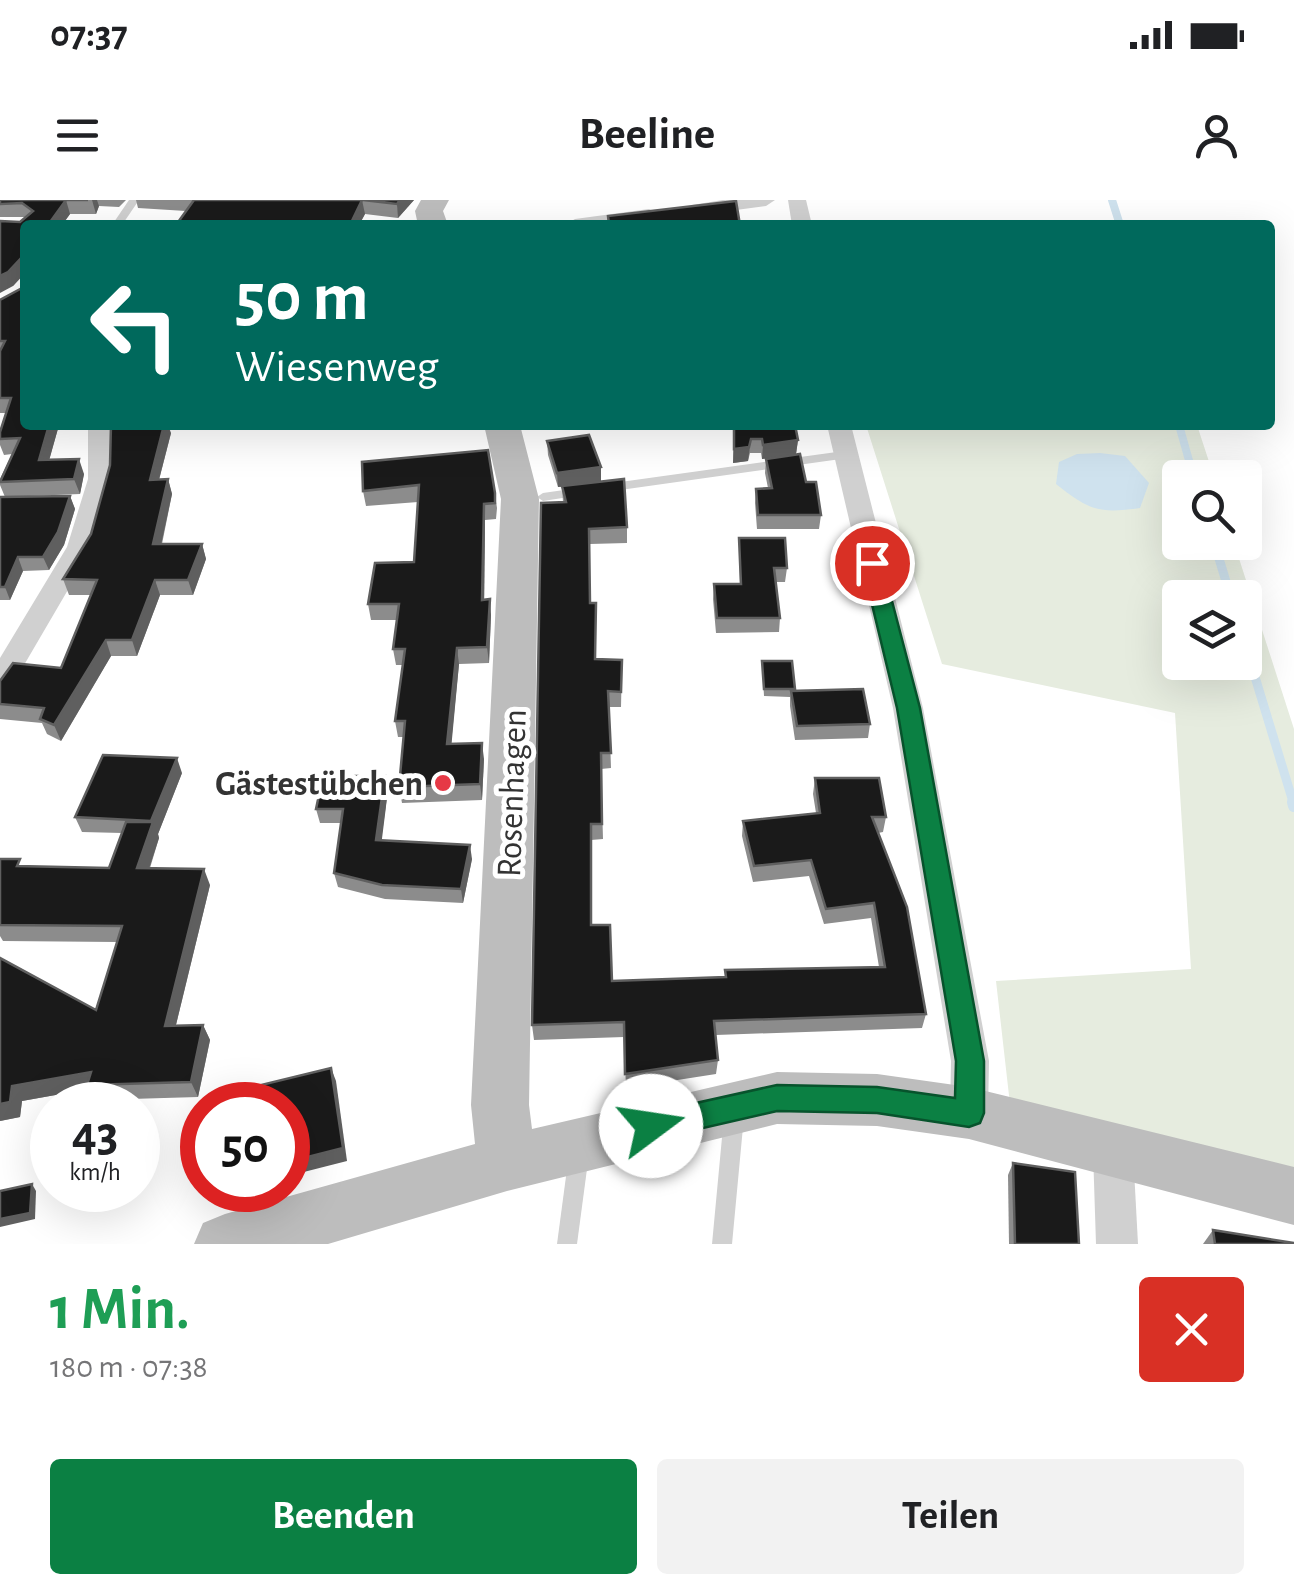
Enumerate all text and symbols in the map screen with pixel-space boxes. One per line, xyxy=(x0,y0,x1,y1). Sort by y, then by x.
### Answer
text: 07:37 xyxy=(50,16,128,54)
icon: menu xyxy=(50,108,105,163)
icon: person xyxy=(1189,108,1244,163)
text: Beeline xyxy=(579,112,715,157)
icon: left xyxy=(70,260,200,390)
text: 50 m xyxy=(235,263,369,333)
text: Wiesenweg xyxy=(235,345,439,390)
map controls xyxy=(1162,460,1262,680)
button: search xyxy=(1162,460,1262,560)
pin xyxy=(830,521,915,606)
icon: arrive xyxy=(845,536,900,591)
button: layers xyxy=(1162,580,1262,680)
street label: Rosenhagen xyxy=(492,708,533,878)
place label: Gästestübchen xyxy=(215,767,423,802)
marker: Gästestübchen xyxy=(432,772,454,794)
position arrow xyxy=(599,1074,703,1178)
speed limit sign: 50 xyxy=(180,1082,310,1212)
text: 43 xyxy=(72,1110,118,1160)
text: km/h xyxy=(69,1160,121,1185)
button: close xyxy=(1139,1277,1244,1382)
text: 1 Min. xyxy=(50,1280,190,1340)
text: 180 m · 07:38 xyxy=(50,1351,208,1383)
button: Beenden xyxy=(50,1459,637,1574)
button: Teilen xyxy=(657,1459,1244,1574)

